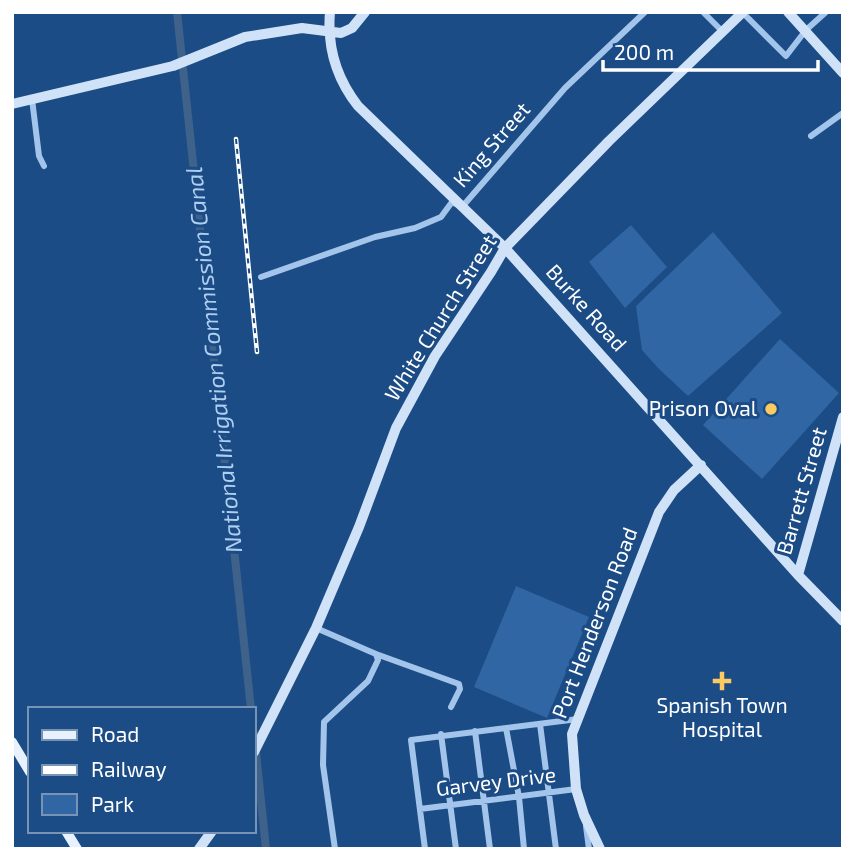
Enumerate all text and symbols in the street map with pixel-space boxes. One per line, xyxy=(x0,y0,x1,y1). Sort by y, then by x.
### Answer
scale bar xyxy=(603,28,818,72)
text: 200 m xyxy=(614,39,674,64)
street label: King Street xyxy=(447,96,535,192)
water label: National Irrigation Commission Canal xyxy=(179,166,247,554)
street label: White Church Street xyxy=(378,230,501,405)
street label: Burke Road xyxy=(542,258,633,356)
place label: Prison Oval xyxy=(649,395,758,420)
marker: Prison Oval xyxy=(763,401,779,417)
street label: Barrett Street xyxy=(770,424,831,557)
street label: Port Henderson Road xyxy=(546,524,642,721)
marker: Spanish Town Hospital xyxy=(712,671,732,691)
place label: Spanish Town Hospital xyxy=(656,692,788,741)
legend xyxy=(28,707,256,833)
text: Road xyxy=(91,721,139,746)
text: Railway xyxy=(91,756,167,781)
street label: Garvey Drive xyxy=(434,761,557,800)
text: Park xyxy=(91,791,134,816)

